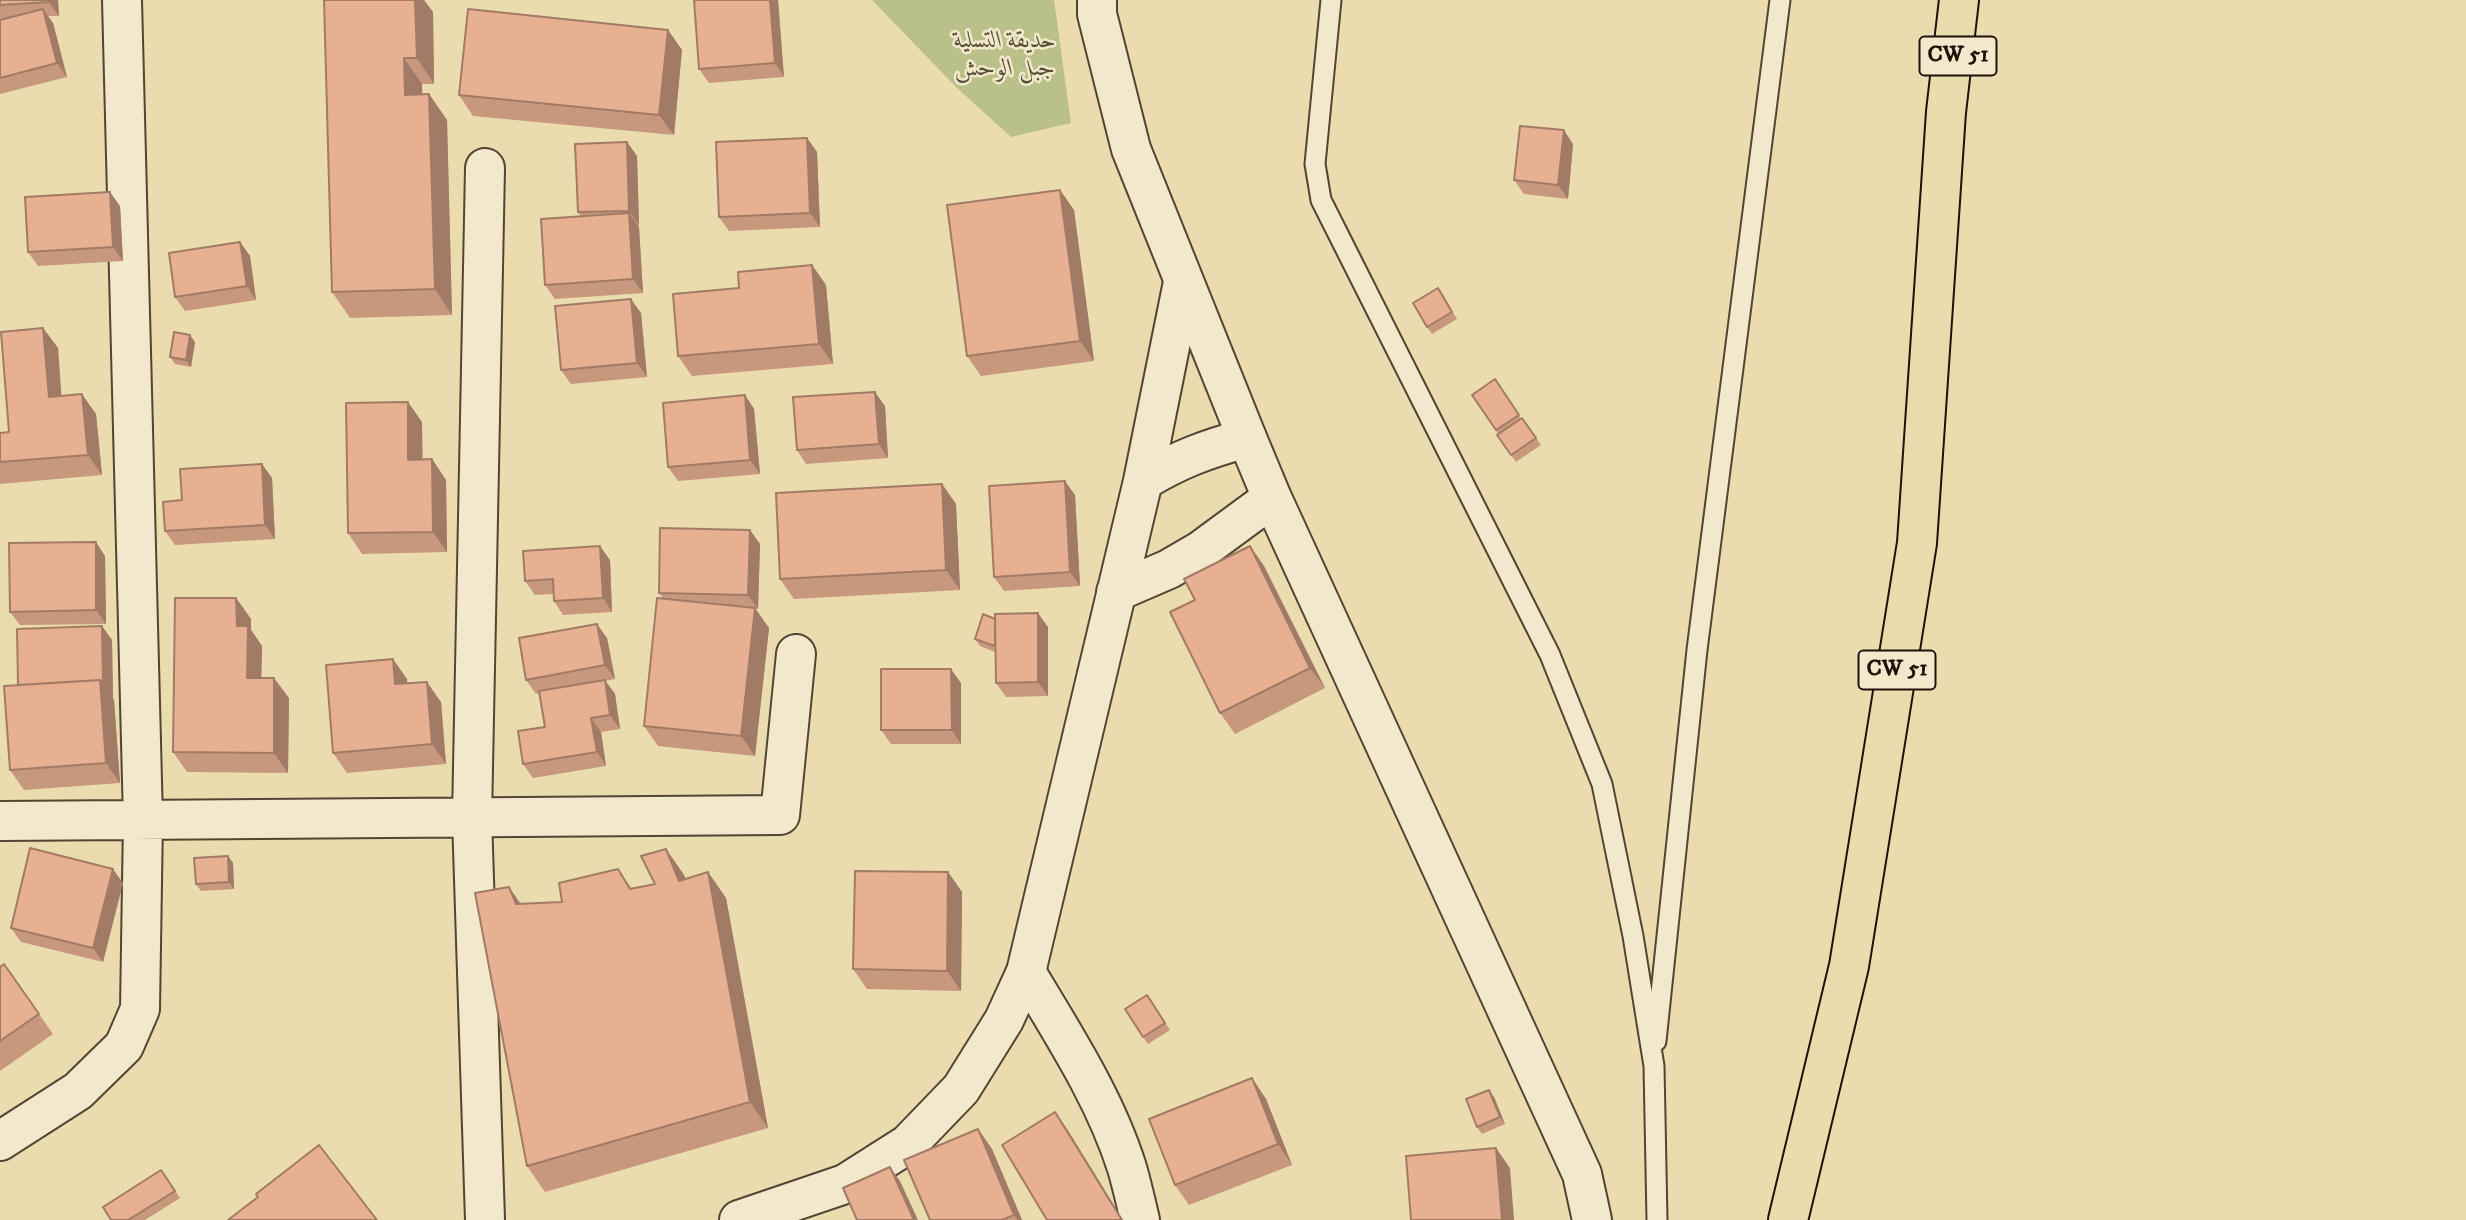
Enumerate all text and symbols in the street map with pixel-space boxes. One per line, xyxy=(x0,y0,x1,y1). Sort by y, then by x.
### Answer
park label: حديقة التسلية جبل الوحش xyxy=(954,28,1056,84)
road number: CW 51 xyxy=(1920,36,1996,76)
road number: CW 51 xyxy=(1858,650,1936,690)

